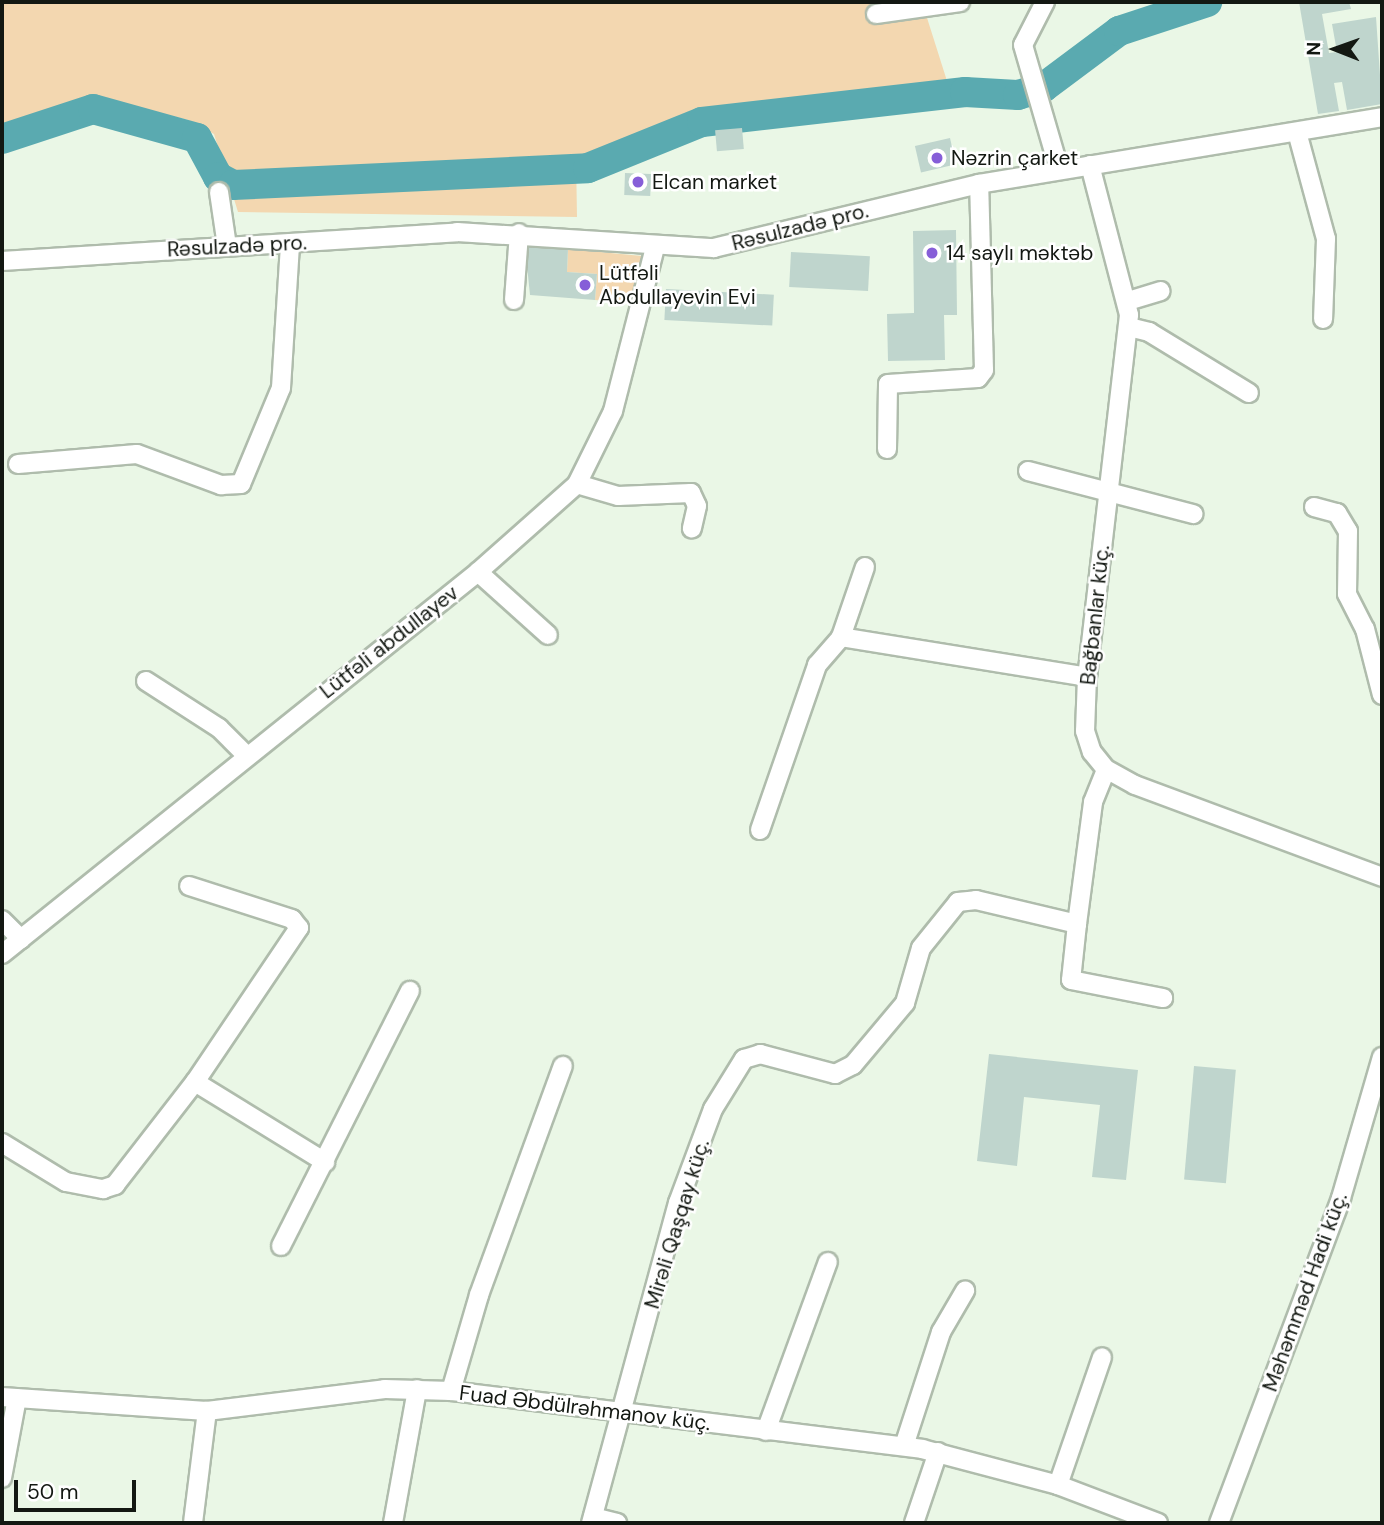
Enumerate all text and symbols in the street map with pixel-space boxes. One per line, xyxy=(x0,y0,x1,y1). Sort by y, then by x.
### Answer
north arrow xyxy=(1300,14,1370,84)
text: N xyxy=(1301,41,1326,56)
place label: Nəzrin çarket xyxy=(951,145,1078,171)
marker: Nəzrin çarket xyxy=(929,150,945,166)
place label: Elcan market xyxy=(652,169,777,195)
marker: Elcan market xyxy=(630,174,646,190)
street label: Rəsulzadə pro. xyxy=(729,198,871,256)
street label: Rəsulzadə pro. xyxy=(166,230,308,262)
place label: 14 saylı məktəb xyxy=(946,240,1093,266)
marker: 14 saylı məktəb xyxy=(924,245,940,261)
place label: Lütfəli Abdullayevin Evi xyxy=(599,260,756,310)
marker: Lütfəli Abdullayevin Evi xyxy=(577,277,593,293)
street label: Bağbanlar küç. xyxy=(1075,544,1115,686)
street label: Lütfəli abdullayev xyxy=(315,580,463,704)
street label: Mirəli Qaşqay küç. xyxy=(639,1136,715,1312)
street label: Məhəmməd Hadi küç. xyxy=(1257,1189,1353,1395)
street label: Fuad Əbdülrəhmanov küç. xyxy=(458,1380,712,1436)
scale bar xyxy=(18,1466,140,1510)
text: 50 m xyxy=(27,1478,78,1506)

